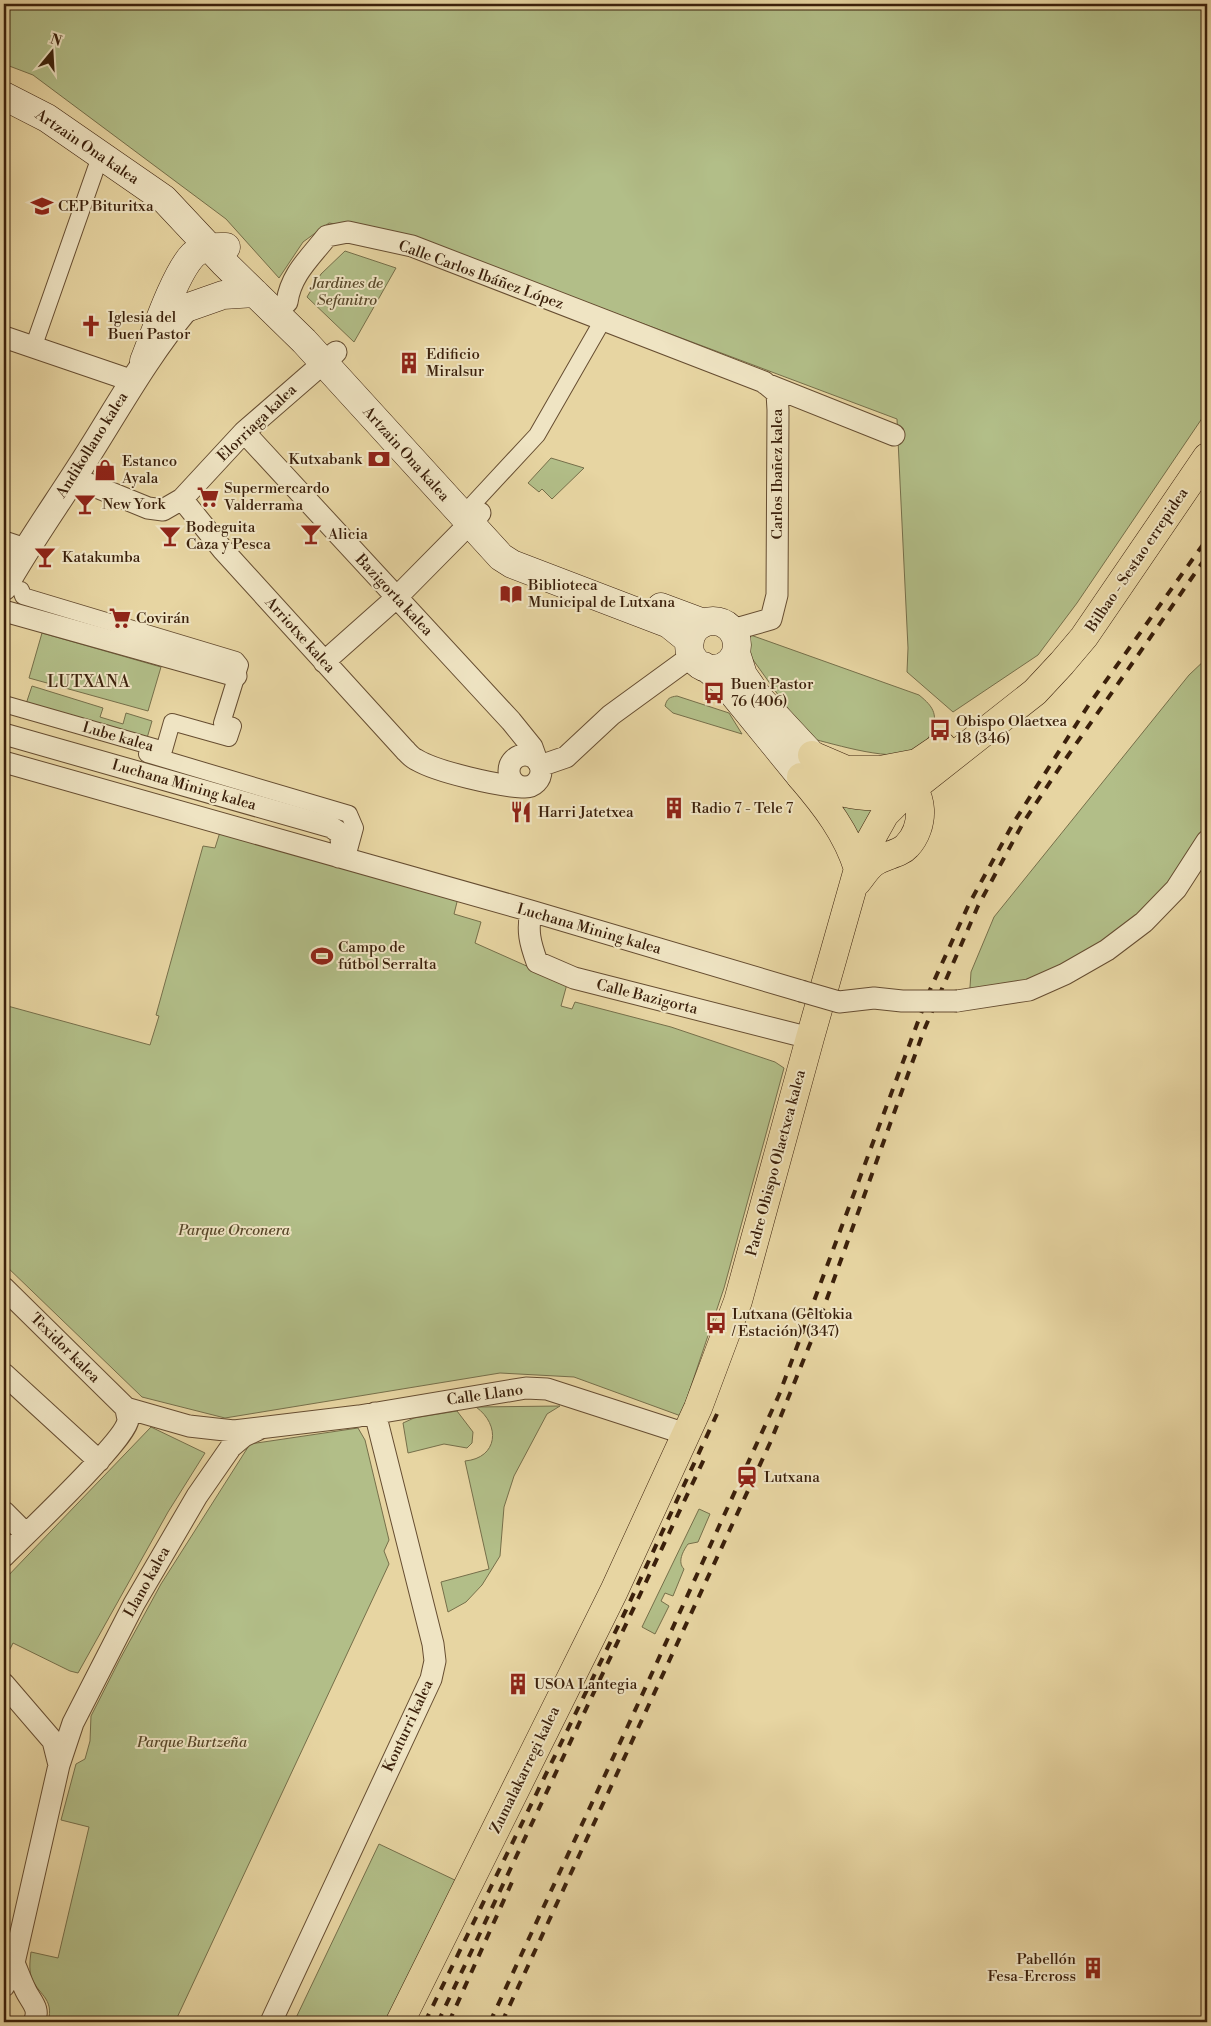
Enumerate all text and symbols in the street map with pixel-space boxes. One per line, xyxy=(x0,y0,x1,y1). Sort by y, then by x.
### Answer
north arrow xyxy=(28,28,78,78)
text: N xyxy=(48,30,64,51)
street label: Artzain Ona kalea xyxy=(31,105,143,189)
school or university icon: CEP Bituritxa xyxy=(29,193,55,219)
place label: CEP Bituritxa xyxy=(58,197,154,216)
street label: Calle Carlos Ibáñez López xyxy=(396,236,566,314)
park label: Jardines de Sefanitro xyxy=(309,274,383,310)
place label: Iglesia del Buen Pastor xyxy=(107,308,191,344)
church icon: Iglesia del Buen Pastor xyxy=(78,313,104,339)
place label: Edificio Miralsur xyxy=(426,345,485,381)
building icon: Edificio Miralsur xyxy=(396,350,422,376)
street label: Elorriaga kalea xyxy=(213,380,301,466)
street label: Andikollano kalea xyxy=(51,388,132,502)
street label: Artzain Ona kalea xyxy=(358,402,454,506)
street label: Carlos Ibañez kalea xyxy=(768,408,787,539)
bank icon: Kutxabank xyxy=(366,446,392,472)
place label: Kutxabank xyxy=(289,450,363,469)
place label: Estanco Ayala xyxy=(121,452,177,488)
shop icon: Estanco Ayala xyxy=(92,457,118,483)
place label: Supermercardo Valderrama xyxy=(223,479,330,515)
supermarket icon: Supermercardo Valderrama xyxy=(195,484,221,510)
street label: Bilbao - Sestao errepidea xyxy=(1081,484,1193,637)
bar icon: New York xyxy=(72,491,98,517)
place label: New York xyxy=(102,495,166,514)
place label: Bodeguita Caza y Pesca xyxy=(185,518,271,554)
bar icon: Alicia xyxy=(298,521,324,547)
bar icon: Bodeguita Caza y Pesca xyxy=(157,523,183,549)
place label: Alicia xyxy=(327,525,368,544)
bar icon: Katakumba xyxy=(32,544,58,570)
place label: Katakumba xyxy=(62,548,141,567)
street label: Bazigorta kalea xyxy=(351,549,437,640)
place label: Biblioteca Municipal de Lutxana xyxy=(527,576,675,612)
library icon: Biblioteca Municipal de Lutxana xyxy=(498,581,524,607)
street label: Arriotxe kalea xyxy=(260,592,339,677)
supermarket icon: Covirán xyxy=(107,605,133,631)
place label: Covirán xyxy=(136,609,190,628)
district label: LUTXANA xyxy=(47,672,131,692)
place label: Buen Pastor 76 (406) xyxy=(730,675,814,711)
bus stop icon: Buen Pastor 76 (406) xyxy=(701,680,727,706)
place label: Obispo Olaetxea 18 (346) xyxy=(956,712,1068,748)
bus stop icon: Obispo Olaetxea 18 (346) xyxy=(927,717,953,743)
street label: Lube kalea xyxy=(80,718,156,756)
street label: Luchana Mining kalea xyxy=(110,755,259,815)
building icon: Radio 7 - Tele 7 xyxy=(661,795,687,821)
restaurant icon: Harri Jatetxea xyxy=(508,799,534,825)
place label: Radio 7 - Tele 7 xyxy=(691,799,794,818)
place label: Harri Jatetxea xyxy=(538,803,634,822)
street label: Luchana Mining kalea xyxy=(515,899,664,959)
place label: Campo de fútbol Serralta xyxy=(338,938,437,974)
sports icon: Campo de fútbol Serralta xyxy=(309,943,335,969)
street label: Calle Bazigorta xyxy=(594,975,700,1019)
street label: Padre Obispo Olaetxea kalea xyxy=(742,1067,810,1258)
park label: Parque Orconera xyxy=(177,1221,290,1240)
place label: Lutxana (Geltokia / Estación) (347) xyxy=(731,1305,853,1341)
street label: Texidor kalea xyxy=(26,1309,104,1387)
bus stop icon: Lutxana (Geltokia / Estación) (347) xyxy=(703,1310,729,1336)
street label: Calle Llano xyxy=(446,1380,524,1410)
station icon: Lutxana xyxy=(734,1464,760,1490)
place label: Lutxana xyxy=(764,1468,820,1487)
street label: Llano kalea xyxy=(120,1543,174,1621)
building icon: USOA Lantegia xyxy=(505,1671,531,1697)
place label: USOA Lantegia xyxy=(534,1675,638,1694)
street label: Konturri kalea xyxy=(378,1677,438,1775)
street label: Zumalakarregi kalea xyxy=(486,1703,564,1837)
park label: Parque Burtzeña xyxy=(136,1733,248,1752)
place label: Pabellón Fesa-Ercross xyxy=(987,1950,1076,1986)
building icon: Pabellón Fesa-Ercross xyxy=(1080,1955,1106,1981)

